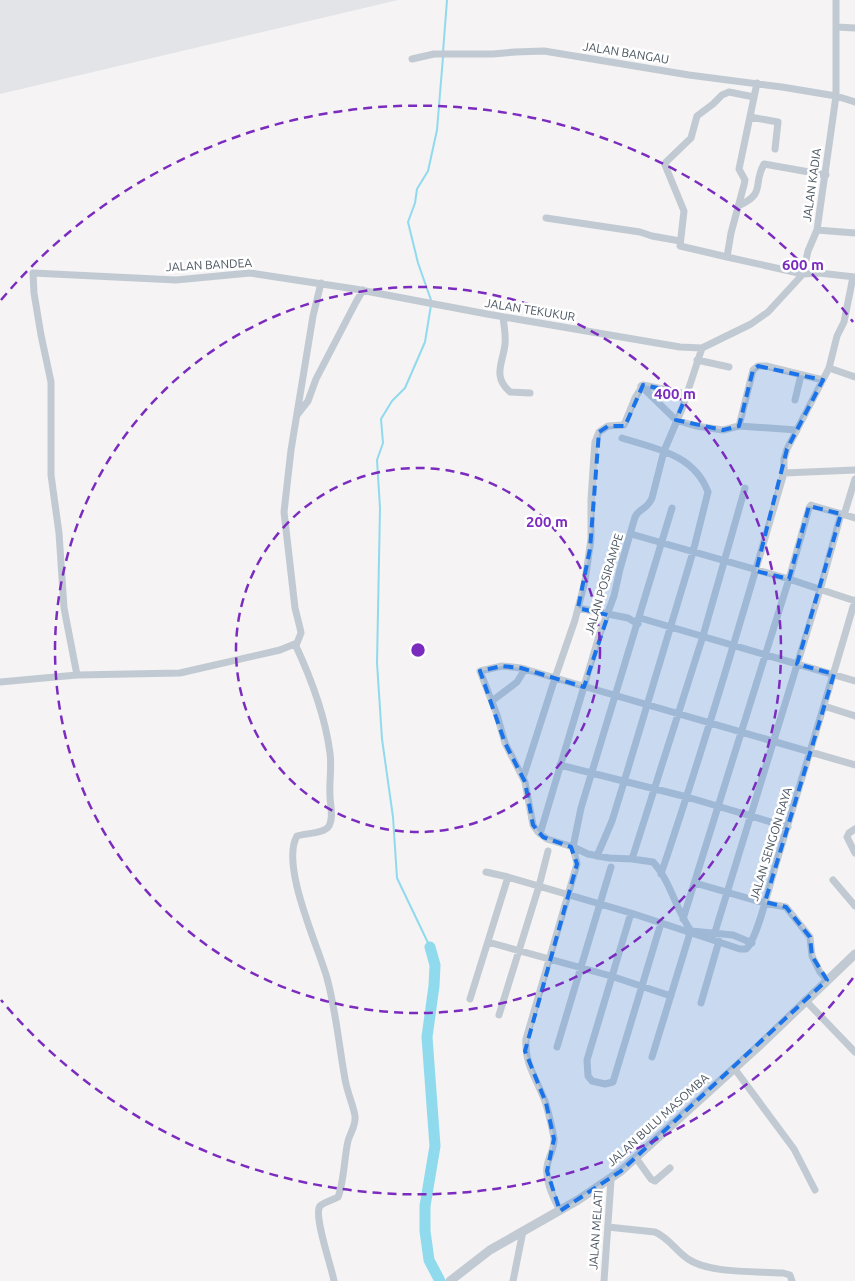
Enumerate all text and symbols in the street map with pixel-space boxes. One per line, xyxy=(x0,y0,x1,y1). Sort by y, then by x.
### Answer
street label: JALAN BANGAU xyxy=(582,39,670,66)
street label: JALAN KADIA xyxy=(800,147,823,223)
street label: JALAN BANDEA xyxy=(165,256,253,273)
text: 600 m xyxy=(782,256,824,273)
street label: JALAN TEKUKUR xyxy=(484,296,577,323)
text: 400 m xyxy=(654,385,696,402)
text: 200 m xyxy=(526,513,568,530)
street label: JALAN POSIRAMPE xyxy=(582,531,625,636)
centre of rings xyxy=(409,641,427,659)
street label: JALAN SENGON RAYA xyxy=(747,785,794,902)
street label: JALAN BULU MASOMBA xyxy=(604,1071,711,1169)
street label: JALAN MELATI xyxy=(586,1190,605,1270)

